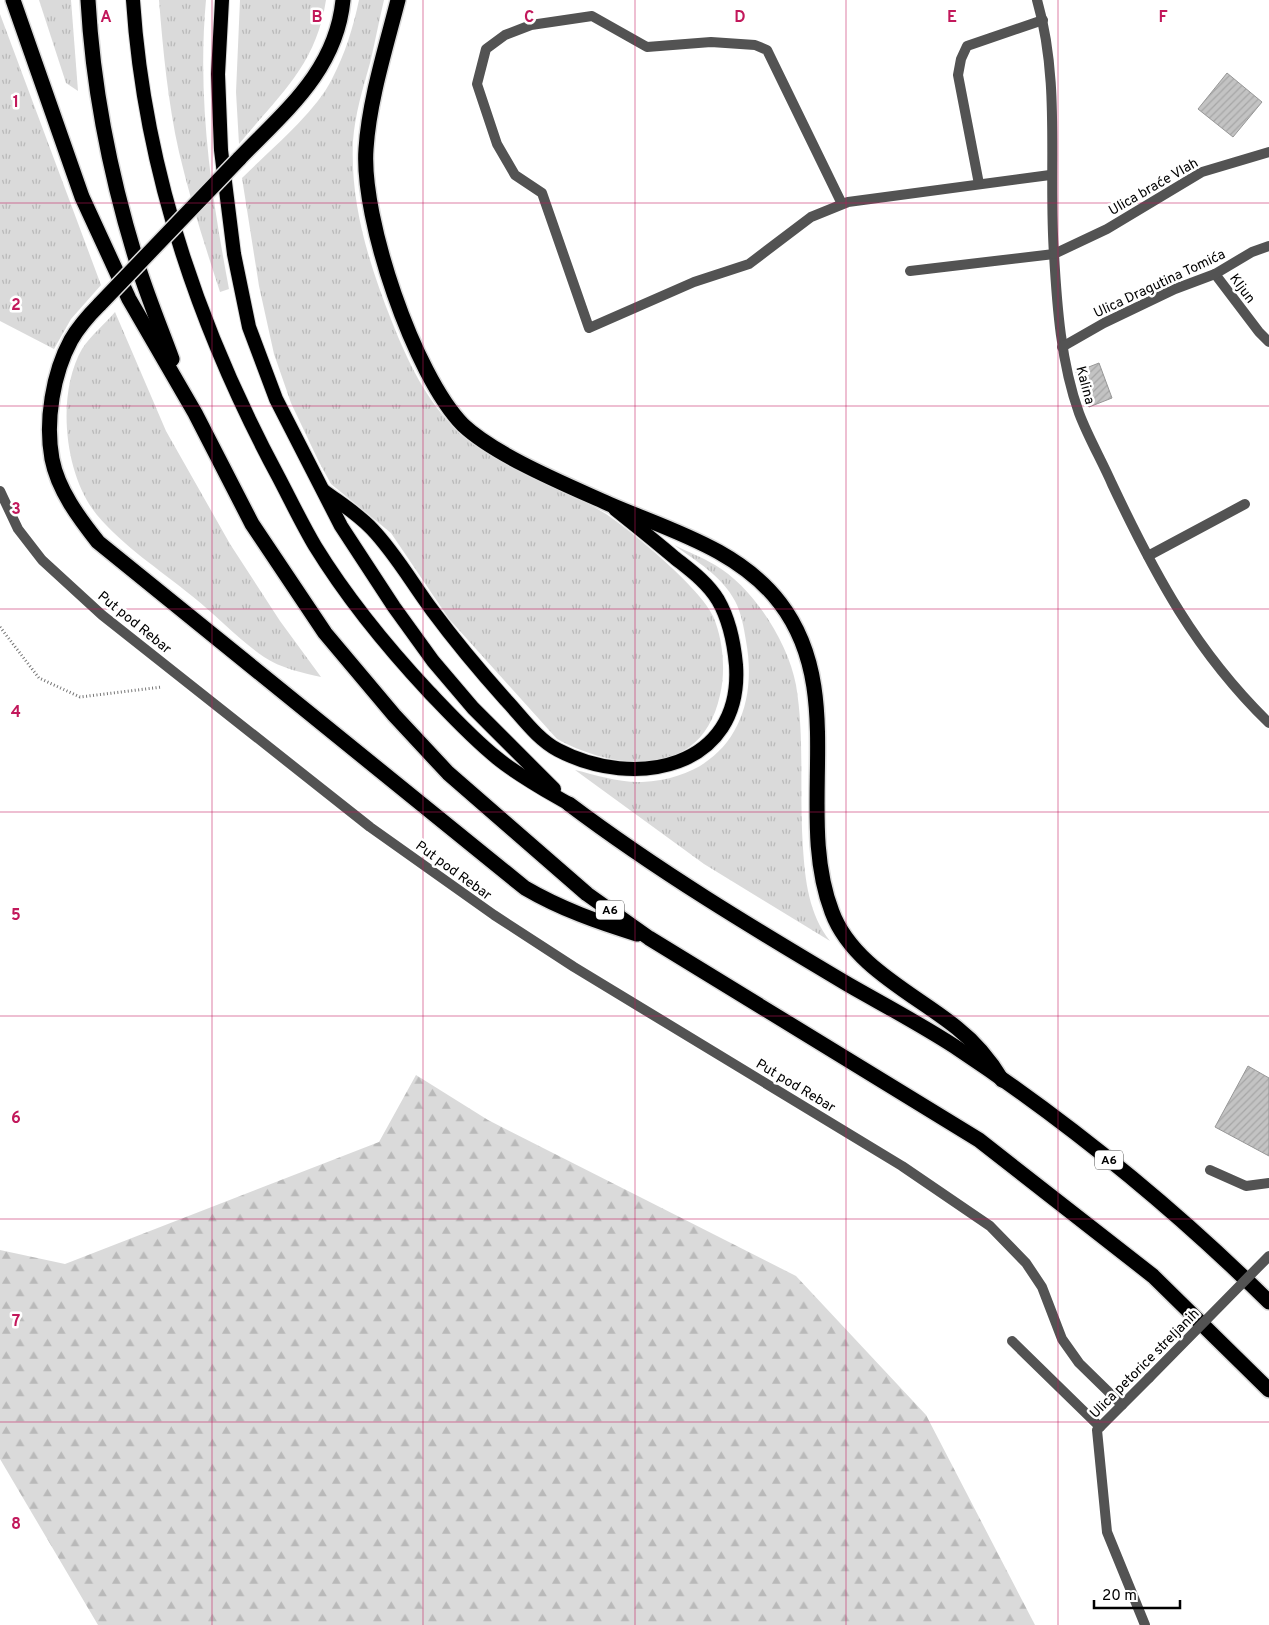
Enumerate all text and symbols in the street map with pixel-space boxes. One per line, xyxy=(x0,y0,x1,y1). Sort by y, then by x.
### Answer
text: A xyxy=(100,8,112,28)
text: B xyxy=(311,8,323,28)
text: C xyxy=(524,8,534,28)
text: D xyxy=(734,8,746,28)
text: E xyxy=(947,8,957,28)
text: F xyxy=(1158,8,1168,28)
text: 1 xyxy=(13,93,19,113)
street label: Ulica braće Vlah xyxy=(1106,155,1201,220)
street label: Ulica Dragutina Tomića xyxy=(1091,246,1228,322)
street label: Kljun xyxy=(1225,271,1258,307)
text: 2 xyxy=(11,296,21,316)
street label: Kalina xyxy=(1071,364,1098,406)
text: 3 xyxy=(11,500,21,520)
street label: Put pod Rebar xyxy=(94,588,175,658)
text: 4 xyxy=(11,703,21,723)
street label: Put pod Rebar xyxy=(412,838,495,905)
road number: A6 xyxy=(596,900,624,920)
text: 5 xyxy=(11,906,21,926)
street label: Put pod Rebar xyxy=(752,1056,839,1117)
text: 6 xyxy=(11,1109,21,1129)
road number: A6 xyxy=(1095,1150,1123,1170)
street label: Ulica petorice streljanih xyxy=(1087,1306,1203,1422)
text: 7 xyxy=(12,1312,20,1332)
text: 8 xyxy=(11,1515,21,1535)
scale bar xyxy=(1094,1578,1180,1610)
text: 20 m xyxy=(1102,1587,1137,1606)

